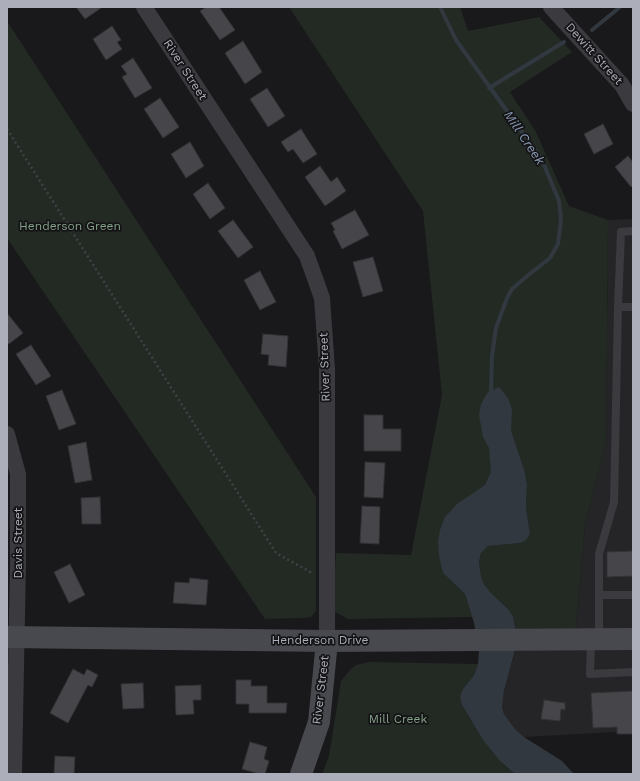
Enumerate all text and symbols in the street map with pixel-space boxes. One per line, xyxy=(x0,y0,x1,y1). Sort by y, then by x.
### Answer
street label: Dewitt Street xyxy=(563,20,625,88)
street label: River Street xyxy=(160,37,210,103)
water label: Mill Creek xyxy=(500,108,548,168)
park label: Henderson Green xyxy=(19,219,121,233)
street label: River Street xyxy=(317,332,333,402)
street label: Davis Street xyxy=(11,507,25,579)
street label: Henderson Drive xyxy=(271,633,369,647)
street label: River Street xyxy=(310,655,332,725)
park label: Mill Creek xyxy=(369,712,427,726)

